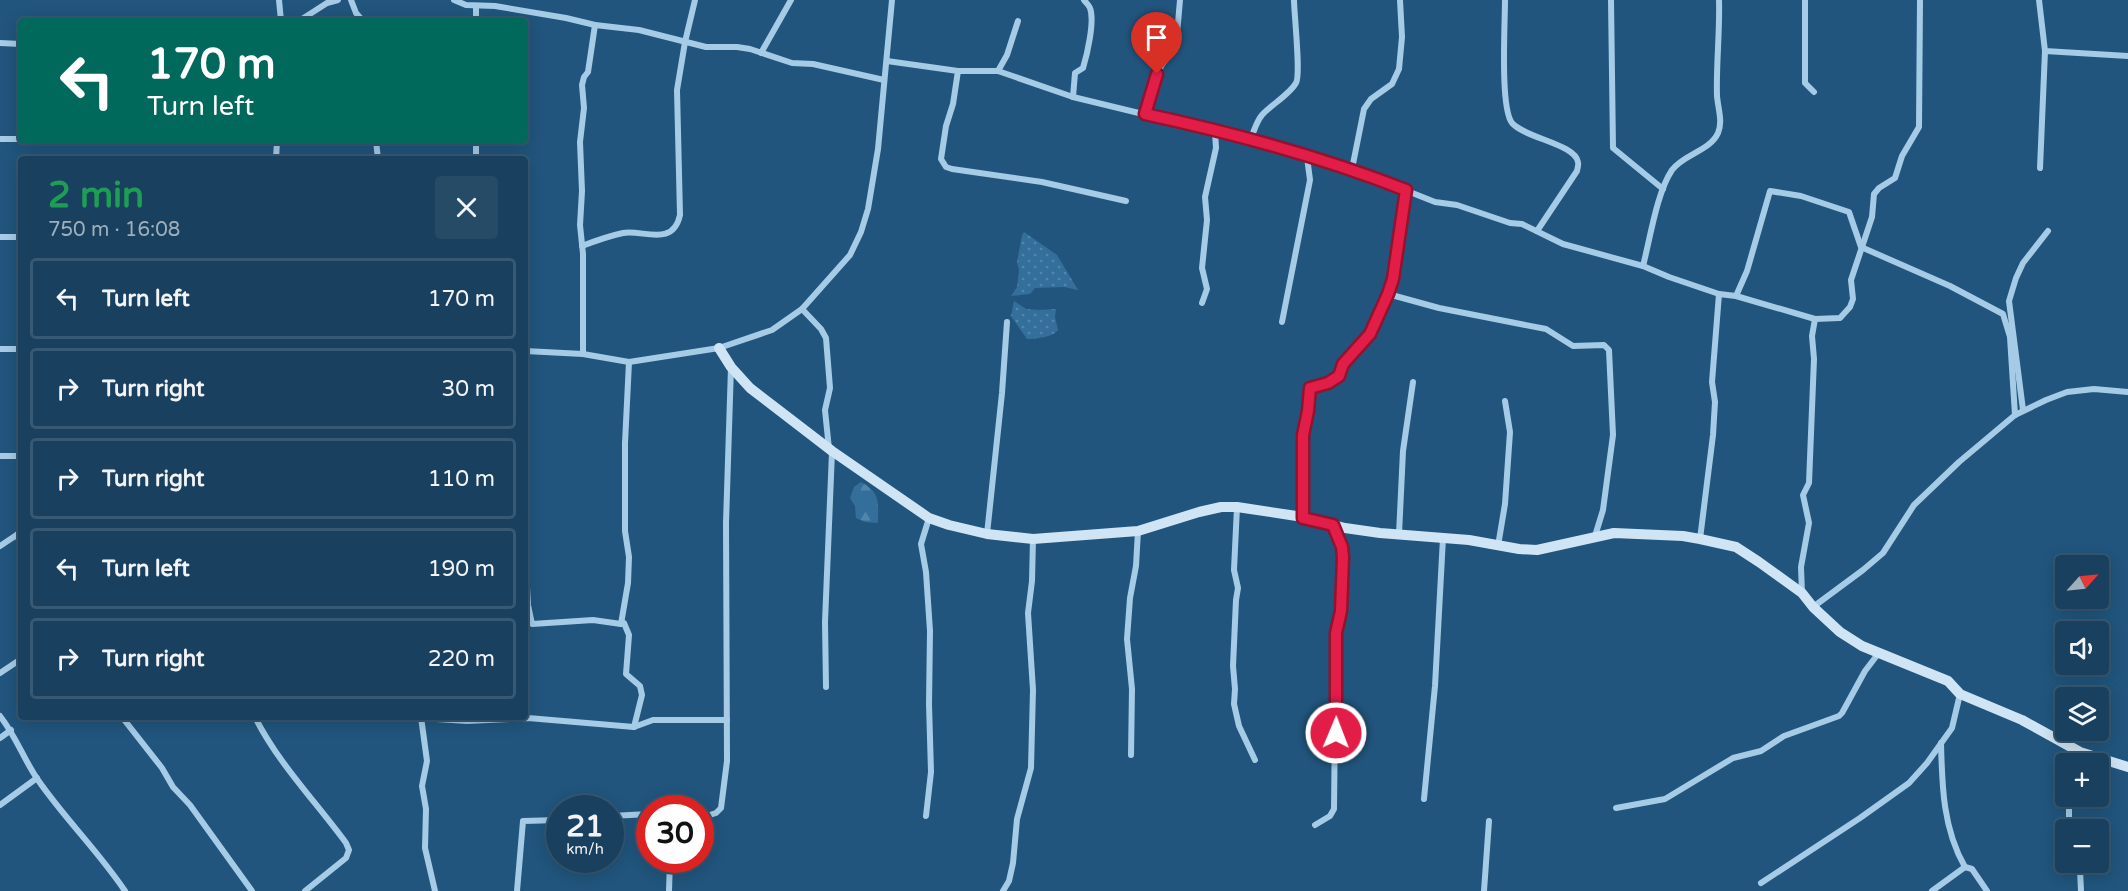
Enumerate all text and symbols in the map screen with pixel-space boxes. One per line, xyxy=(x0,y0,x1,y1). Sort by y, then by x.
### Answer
pin xyxy=(1131,12,1182,74)
icon: arrive xyxy=(1140,21,1173,54)
text: 170 m xyxy=(147,39,276,90)
icon: left xyxy=(48,42,126,120)
text: Turn left xyxy=(147,90,254,123)
text: 2 min xyxy=(48,174,144,217)
button: close xyxy=(435,176,498,239)
text: 750 m · 16:08 xyxy=(48,218,180,242)
icon: left xyxy=(51,282,84,315)
text: Turn left xyxy=(102,286,190,312)
text: 170 m xyxy=(428,286,495,312)
icon: right xyxy=(51,372,84,405)
text: Turn right xyxy=(102,376,204,402)
text: 30 m xyxy=(441,376,495,402)
icon: right xyxy=(51,462,84,495)
text: Turn right xyxy=(102,466,204,492)
text: 110 m xyxy=(428,466,495,492)
icon: left xyxy=(51,552,84,585)
north arrow xyxy=(2055,555,2109,609)
map controls xyxy=(2055,555,2109,873)
text: Turn left xyxy=(102,556,190,582)
text: 190 m xyxy=(428,556,495,582)
button: sound xyxy=(2055,621,2109,675)
icon: right xyxy=(51,642,84,675)
text: Turn right xyxy=(102,646,204,672)
text: 220 m xyxy=(428,646,495,672)
button: layers xyxy=(2055,687,2109,741)
position arrow xyxy=(1304,701,1368,765)
button: + xyxy=(2055,753,2109,807)
speed limit sign: 30 xyxy=(636,795,714,873)
text: 21 xyxy=(566,808,604,845)
button: − xyxy=(2055,819,2109,873)
text: km/h xyxy=(566,840,604,858)

